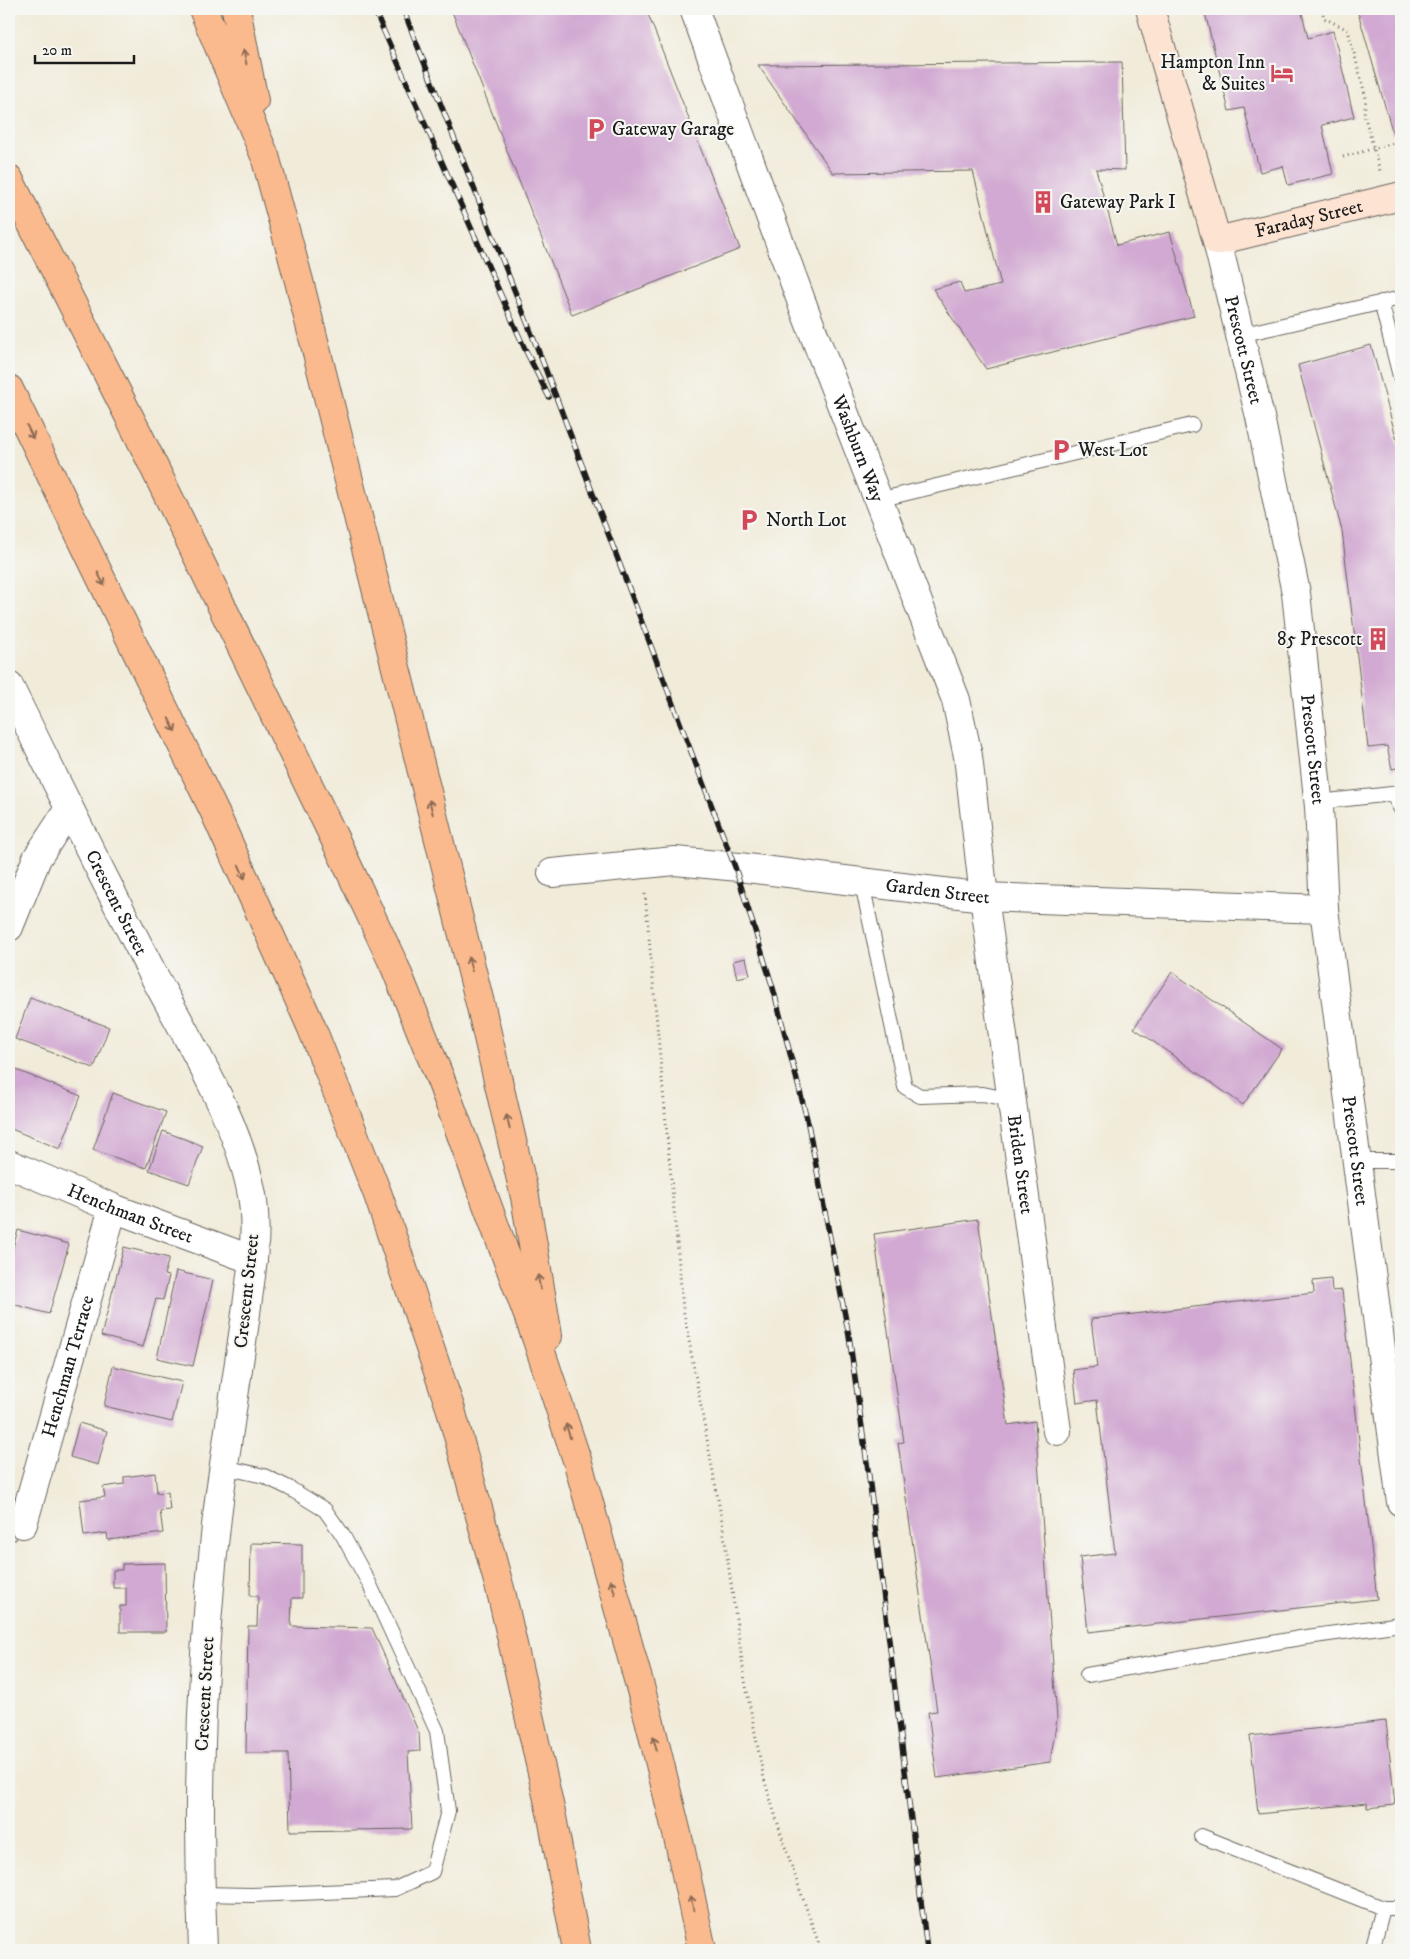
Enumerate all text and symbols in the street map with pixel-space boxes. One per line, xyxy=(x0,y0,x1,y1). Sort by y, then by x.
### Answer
scale bar xyxy=(35,32,134,64)
text: 20 m xyxy=(42,41,72,60)
one-way arrow xyxy=(240,49,250,65)
place label: Hampton Inn & Suites xyxy=(1160,51,1265,96)
hotel icon: Hampton Inn & Suites xyxy=(1269,60,1295,86)
parking icon: Gateway Garage xyxy=(583,116,609,142)
place label: Gateway Garage xyxy=(612,118,734,141)
building icon: Gateway Park I xyxy=(1030,189,1056,215)
place label: Gateway Park I xyxy=(1060,191,1176,214)
street label: Faraday Street xyxy=(1253,194,1365,243)
street label: Prescott Street xyxy=(1219,293,1268,406)
street label: Washburn Way xyxy=(827,390,890,506)
one-way arrow xyxy=(25,425,35,440)
parking icon: West Lot xyxy=(1048,437,1074,463)
place label: West Lot xyxy=(1077,439,1148,462)
parking icon: North Lot xyxy=(736,507,762,533)
place label: North Lot xyxy=(766,509,847,532)
one-way arrow xyxy=(96,571,106,586)
building icon: 85 Prescott xyxy=(1365,626,1391,652)
place label: 85 Prescott xyxy=(1277,628,1362,651)
street label: Prescott Street xyxy=(1295,693,1330,806)
one-way arrow xyxy=(168,717,178,732)
one-way arrow xyxy=(426,799,435,815)
street label: Crescent Street xyxy=(80,846,153,959)
one-way arrow xyxy=(237,864,247,879)
street label: Garden Street xyxy=(884,874,990,909)
one-way arrow xyxy=(465,957,474,973)
street label: Prescott Street xyxy=(1337,1094,1374,1207)
street label: Briden Street xyxy=(1002,1113,1039,1216)
one-way arrow xyxy=(503,1115,512,1131)
street label: Henchman Street xyxy=(64,1179,196,1248)
street label: Crescent Street xyxy=(230,1233,264,1349)
one-way arrow xyxy=(533,1274,543,1290)
street label: Henchman Terrace xyxy=(37,1293,99,1440)
one-way arrow xyxy=(562,1424,572,1440)
one-way arrow xyxy=(608,1580,618,1596)
street label: Crescent Street xyxy=(191,1636,219,1752)
one-way arrow xyxy=(650,1737,659,1753)
one-way arrow xyxy=(687,1895,696,1911)

